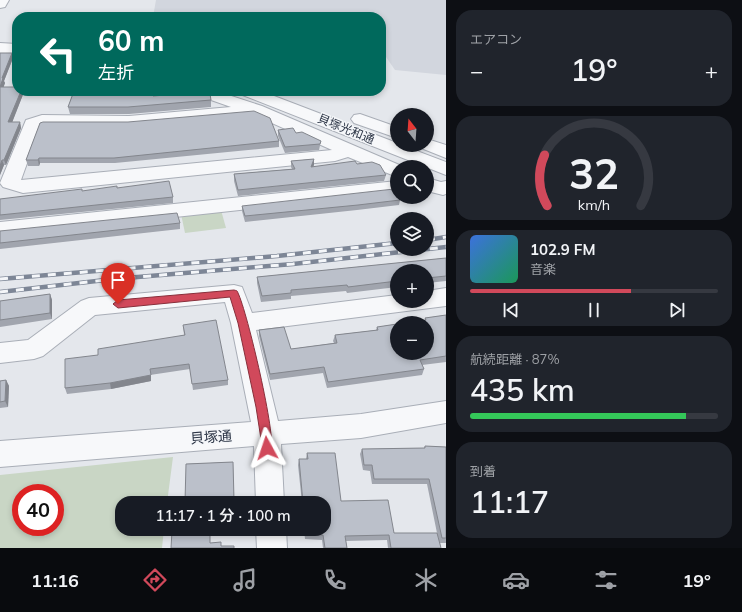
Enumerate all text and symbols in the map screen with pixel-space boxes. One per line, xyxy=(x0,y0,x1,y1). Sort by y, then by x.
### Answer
text: 60 m xyxy=(98,23,164,58)
icon: left xyxy=(32,28,84,80)
text: エアコン xyxy=(470,31,522,47)
text: 19° xyxy=(570,51,618,89)
text: − xyxy=(470,57,483,85)
text: + xyxy=(705,57,718,85)
text: 左折 xyxy=(98,61,134,84)
north arrow xyxy=(390,108,434,152)
map controls xyxy=(390,108,434,360)
street label: 貝塚光和通 xyxy=(316,110,377,147)
text: 32 xyxy=(569,147,619,199)
button: search xyxy=(390,160,434,204)
text: km/h xyxy=(578,196,610,214)
button: layers xyxy=(390,212,434,256)
text: 102.9 FM xyxy=(530,240,595,259)
text: 音楽 xyxy=(530,261,556,277)
pin xyxy=(101,263,135,304)
button: + xyxy=(390,264,434,308)
icon: arrive xyxy=(107,269,129,291)
icon: previous xyxy=(500,299,522,321)
icon: pause xyxy=(583,299,605,321)
icon: next xyxy=(666,299,688,321)
button: − xyxy=(390,316,434,360)
text: 航続距離 · 87% xyxy=(470,351,560,367)
text: 435 km xyxy=(470,371,575,409)
street label: 貝塚通 xyxy=(189,427,233,447)
position arrow xyxy=(246,427,288,469)
text: 到着 xyxy=(470,463,496,479)
text: 11:17 xyxy=(470,483,549,521)
speed limit sign: 40 xyxy=(12,484,64,536)
text: 11:17 · 1 分 · 100 m xyxy=(155,506,291,525)
icon: directions xyxy=(141,566,169,594)
icon: music xyxy=(231,566,259,594)
icon: phone xyxy=(321,566,349,594)
icon: climate xyxy=(412,566,440,594)
icon: car xyxy=(502,566,530,594)
icon: filters xyxy=(592,566,620,594)
text: 11:16 xyxy=(31,569,79,592)
text: 19° xyxy=(682,569,711,592)

